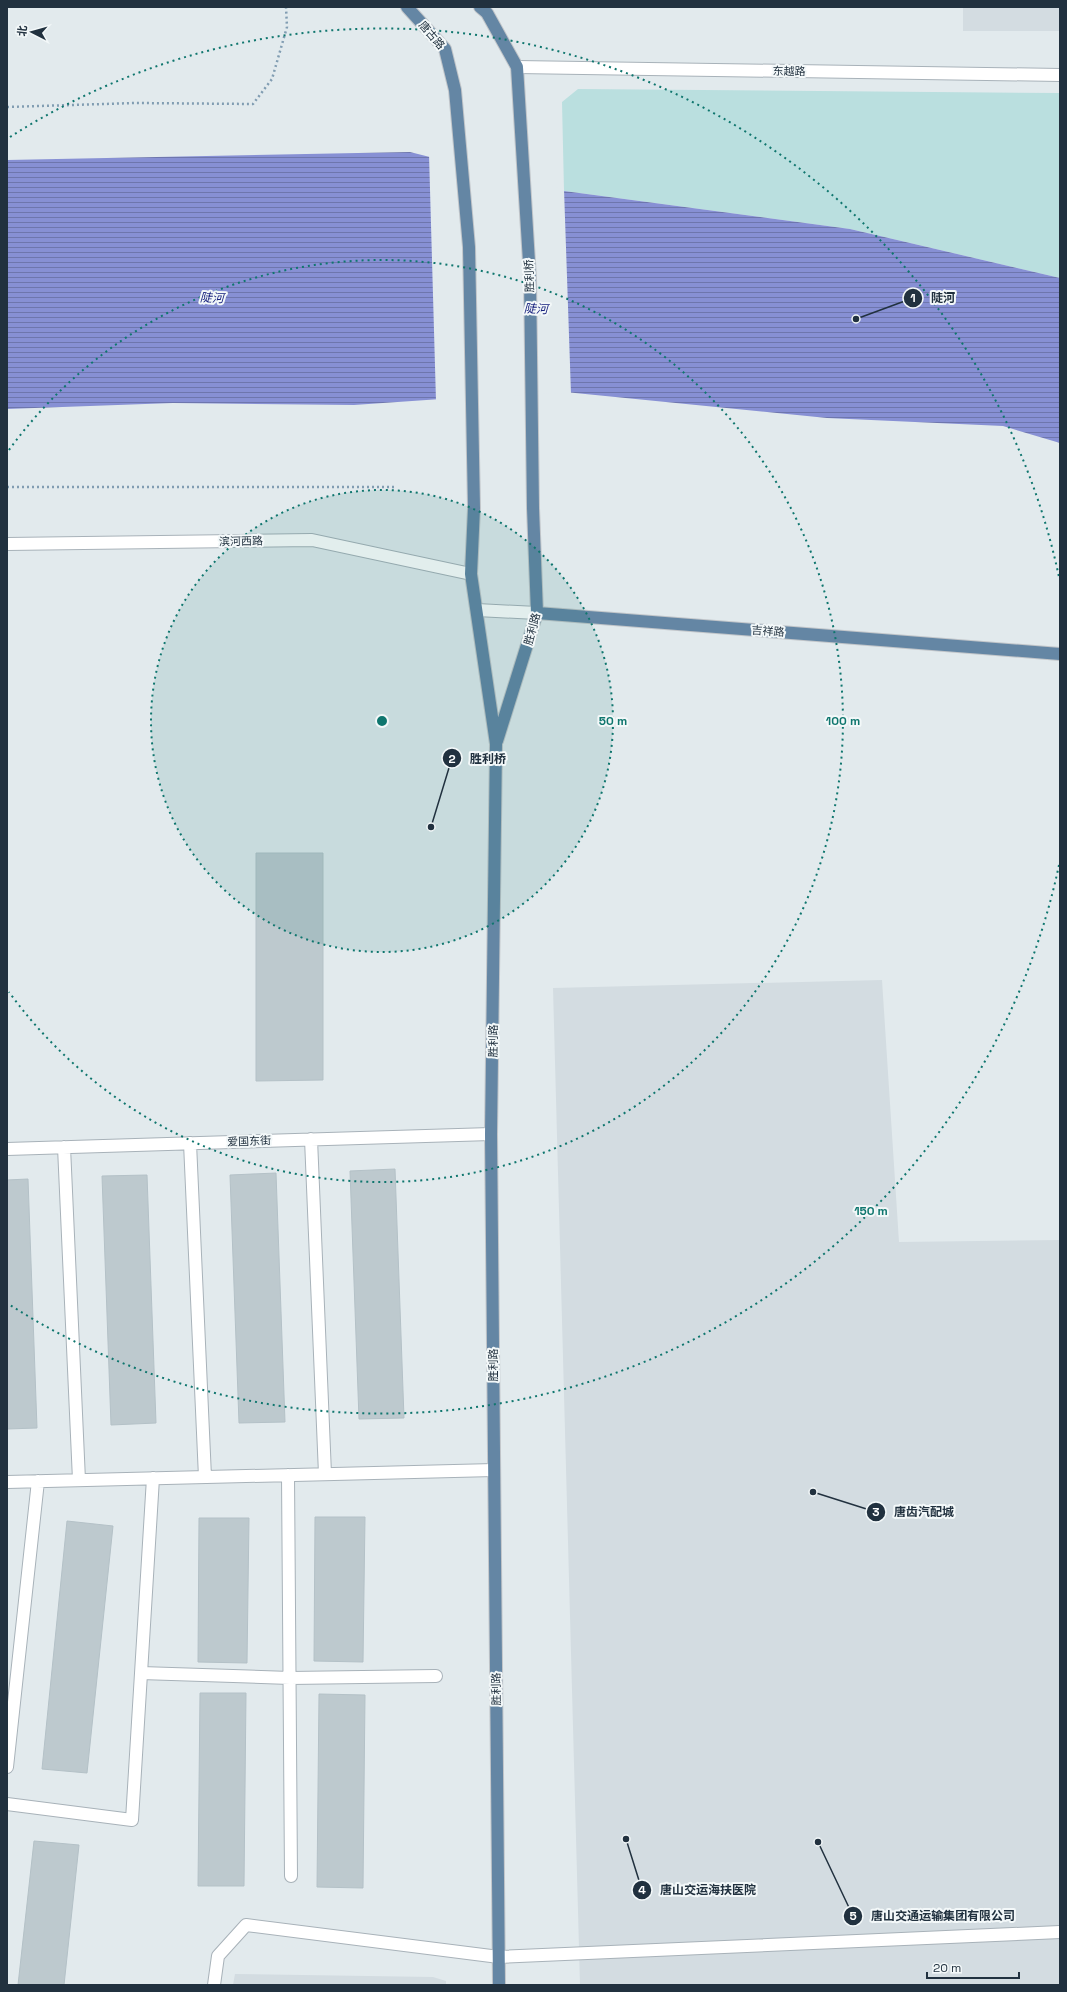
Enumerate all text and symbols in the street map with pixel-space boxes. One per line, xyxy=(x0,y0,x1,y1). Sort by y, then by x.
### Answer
north arrow xyxy=(12,12,52,52)
street label: 唐古路 xyxy=(416,18,448,52)
text: 北 xyxy=(15,25,30,37)
street label: 东越路 xyxy=(772,64,806,78)
street label: 胜利桥 xyxy=(521,259,537,293)
callout: 陡河 xyxy=(903,286,963,310)
water label: 陡河 xyxy=(200,290,226,306)
text: 1 xyxy=(910,290,916,306)
text: 陡河 xyxy=(931,290,955,306)
water label: 陡河 xyxy=(524,301,550,317)
street label: 滨河西路 xyxy=(219,534,263,548)
street label: 胜利路 xyxy=(521,611,543,647)
street label: 吉祥路 xyxy=(751,623,785,639)
text: 50 m xyxy=(599,713,627,729)
text: 100 m xyxy=(826,713,860,729)
centre of rings xyxy=(375,714,389,728)
callout: 胜利桥 xyxy=(442,746,514,770)
text: 2 xyxy=(448,751,456,767)
text: 胜利桥 xyxy=(470,751,506,767)
street label: 胜利路 xyxy=(486,1024,500,1058)
street label: 爱国东街 xyxy=(227,1133,271,1149)
text: 150 m xyxy=(854,1203,888,1219)
street label: 胜利路 xyxy=(486,1349,500,1382)
callout: 唐齿汽配城 xyxy=(866,1500,962,1524)
text: 3 xyxy=(872,1504,880,1520)
text: 唐齿汽配城 xyxy=(894,1504,954,1520)
street label: 胜利路 xyxy=(489,1672,503,1706)
callout: 唐山交运海扶医院 xyxy=(632,1878,764,1902)
text: 4 xyxy=(638,1882,646,1898)
text: 唐山交运海扶医院 xyxy=(660,1882,756,1898)
callout: 唐山交通运输集团有限公司 xyxy=(843,1904,1023,1928)
text: 5 xyxy=(849,1908,857,1924)
text: 唐山交通运输集团有限公司 xyxy=(871,1908,1015,1924)
scale bar xyxy=(927,1954,1019,1980)
text: 20 m xyxy=(933,1960,961,1976)

